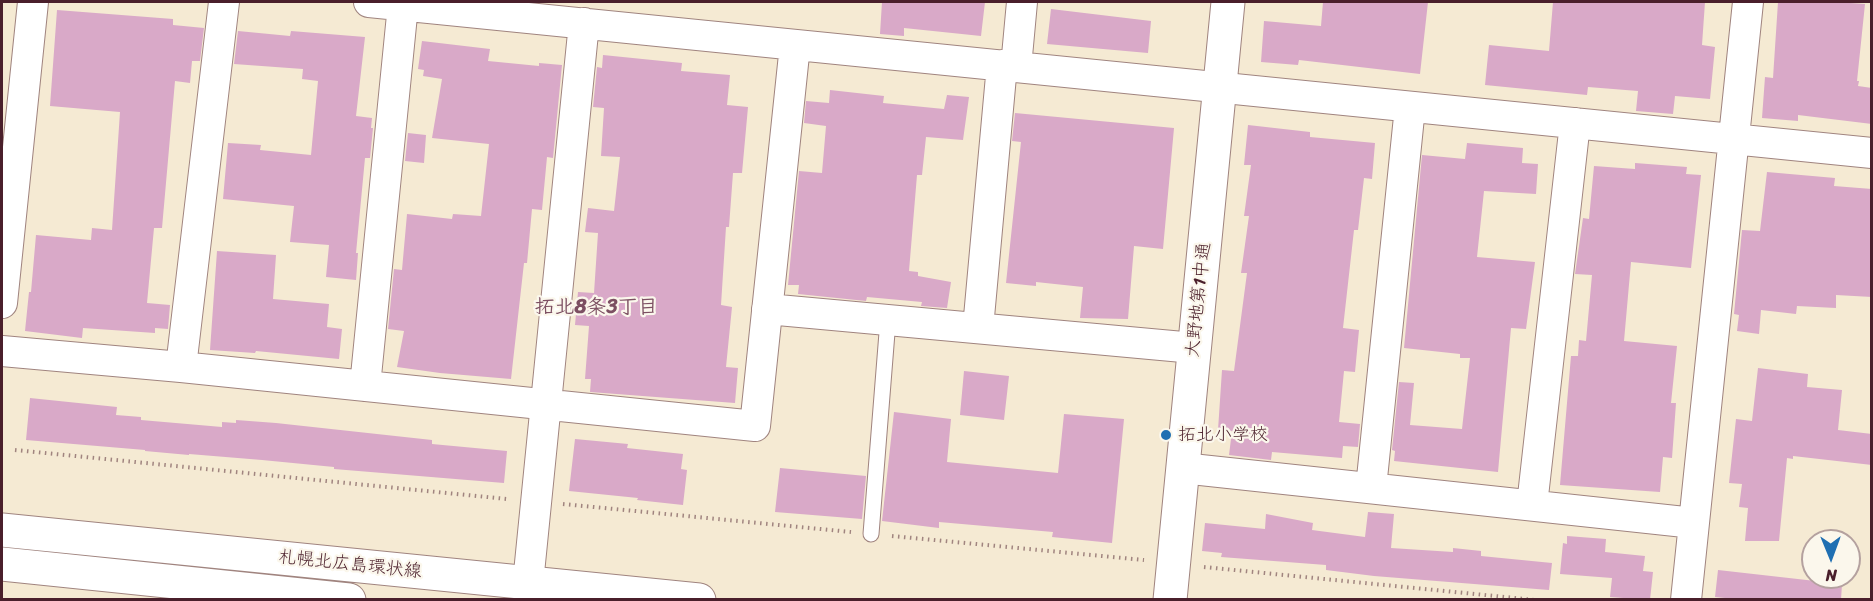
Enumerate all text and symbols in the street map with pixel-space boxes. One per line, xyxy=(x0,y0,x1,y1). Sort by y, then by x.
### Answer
street label: 大野地第1中通 xyxy=(1182,241,1216,359)
district label: 拓北8条3丁目 xyxy=(534,296,658,320)
place label: 拓北小学校 xyxy=(1178,424,1268,446)
marker: 拓北小学校 xyxy=(1159,428,1173,442)
north arrow xyxy=(1801,529,1861,589)
street label: 札幌北広島環状線 xyxy=(277,547,423,583)
text: N xyxy=(1825,561,1837,590)

